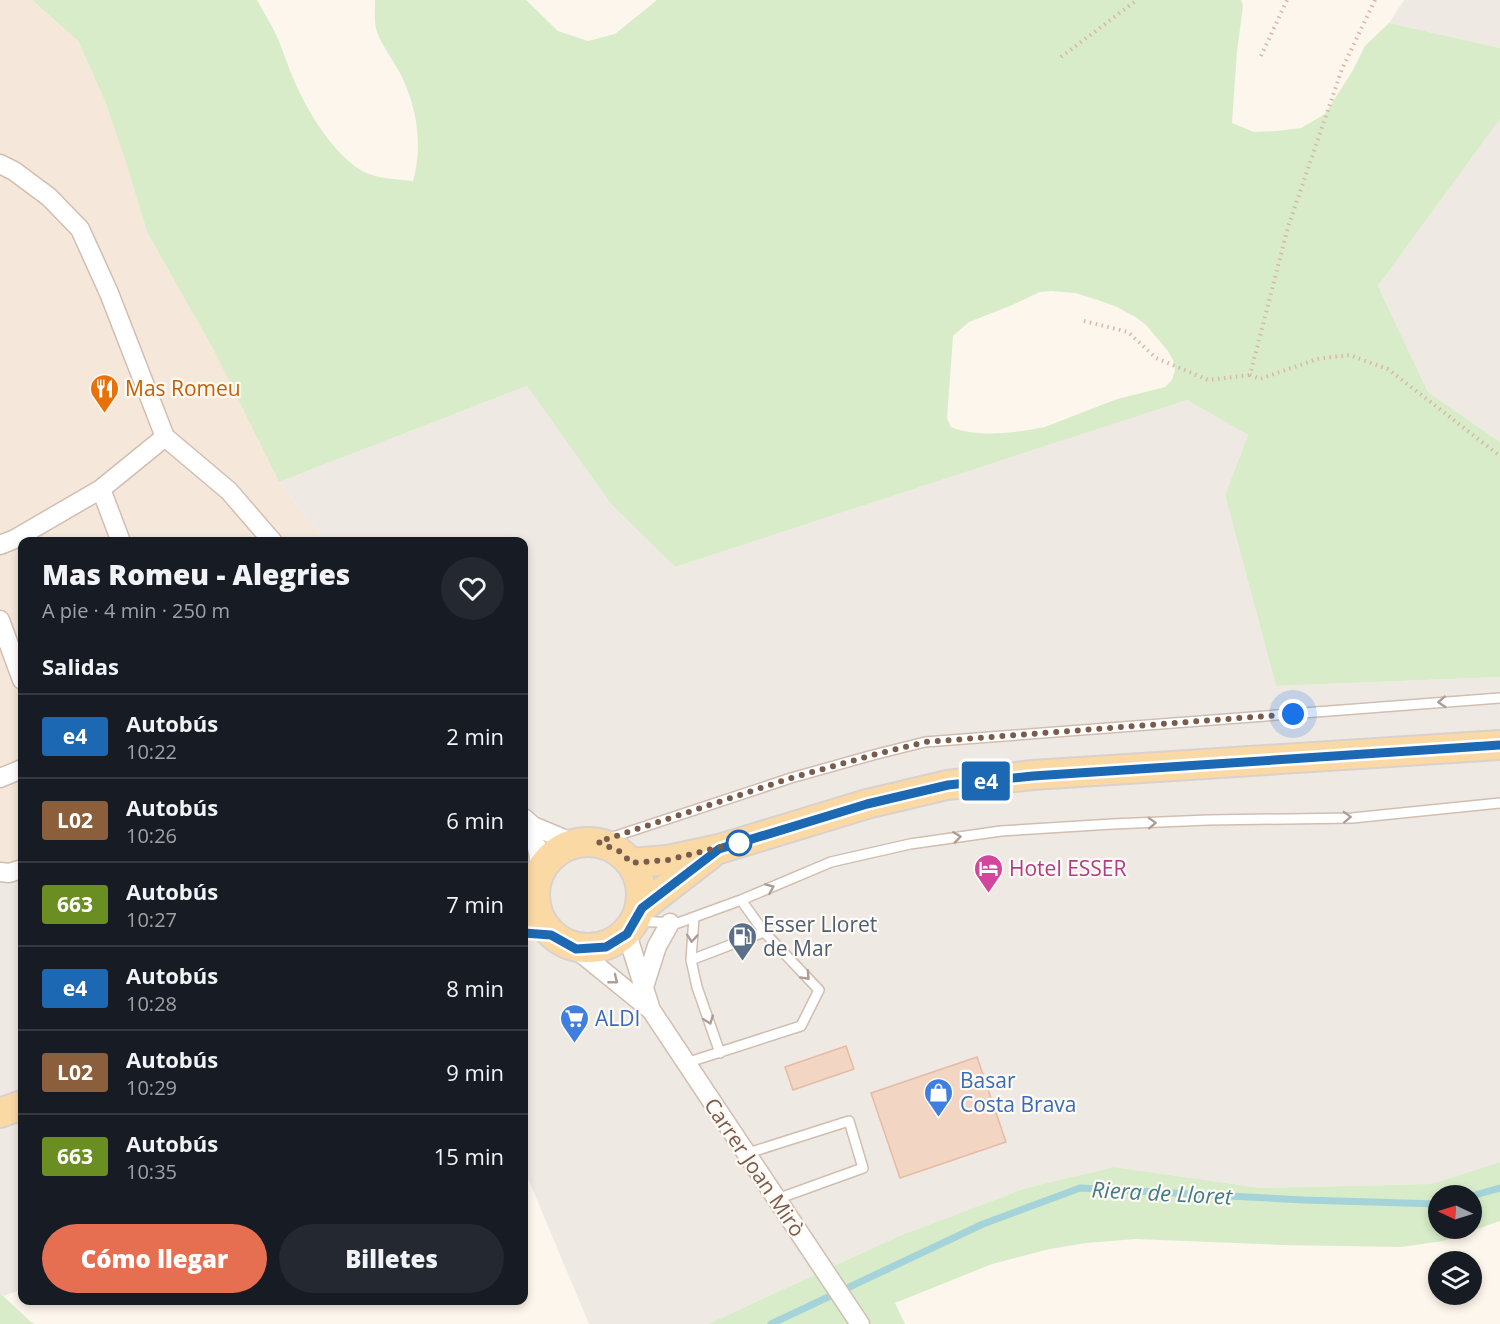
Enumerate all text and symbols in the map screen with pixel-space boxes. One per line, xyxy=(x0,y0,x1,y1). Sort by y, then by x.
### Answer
restaurant icon: Mas Romeu xyxy=(88,372,120,414)
place label: Mas Romeu xyxy=(125,374,241,402)
text: Mas Romeu - Alegries xyxy=(42,555,350,593)
button: heart xyxy=(441,557,504,620)
text: A pie · 4 min · 250 m xyxy=(42,597,230,624)
text: Salidas xyxy=(42,651,119,681)
one-way arrow xyxy=(1437,696,1446,709)
your location xyxy=(1278,699,1308,729)
text: Autobús xyxy=(126,708,218,738)
text: 2 min xyxy=(446,721,504,751)
text: e4 xyxy=(63,722,87,750)
text: 10:22 xyxy=(126,738,177,765)
line badge: e4 xyxy=(959,762,1013,800)
text: e4 xyxy=(974,767,998,795)
text: Autobús xyxy=(126,792,218,822)
text: 6 min xyxy=(446,805,504,835)
text: L02 xyxy=(57,806,93,834)
one-way arrow xyxy=(1342,811,1351,824)
one-way arrow xyxy=(1147,816,1156,829)
text: 10:26 xyxy=(126,822,177,849)
unlabelled marker xyxy=(726,830,752,856)
one-way arrow xyxy=(953,832,962,844)
hotel icon: Hotel ESSER xyxy=(972,852,1004,894)
place label: Hotel ESSER xyxy=(1009,854,1127,882)
text: Autobús xyxy=(126,876,218,906)
one-way arrow xyxy=(764,883,775,895)
text: 7 min xyxy=(446,889,504,919)
text: 663 xyxy=(57,890,93,918)
text: 10:27 xyxy=(126,906,177,933)
place label: Esser Lloret de Mar xyxy=(763,910,877,962)
fuel station icon: Esser Lloret de Mar xyxy=(726,920,758,962)
one-way arrow xyxy=(686,934,699,943)
text: Autobús xyxy=(126,960,218,990)
one-way arrow xyxy=(799,969,810,980)
one-way arrow xyxy=(607,972,618,983)
text: 8 min xyxy=(446,973,504,1003)
text: e4 xyxy=(63,974,87,1002)
text: 10:28 xyxy=(126,990,177,1017)
supermarket icon: ALDI xyxy=(558,1002,590,1044)
place label: ALDI xyxy=(595,1004,640,1032)
one-way arrow xyxy=(701,1014,714,1025)
text: Autobús xyxy=(126,1044,218,1074)
text: 9 min xyxy=(446,1057,504,1087)
text: L02 xyxy=(57,1058,93,1086)
place label: Basar Costa Brava xyxy=(960,1066,1076,1118)
text: 10:29 xyxy=(126,1074,177,1101)
shop icon: Basar Costa Brava xyxy=(923,1076,955,1118)
street label: Carrer Joan Mirò xyxy=(698,1092,812,1242)
text: Autobús xyxy=(126,1128,218,1158)
text: 15 min xyxy=(434,1141,504,1171)
text: 663 xyxy=(57,1142,93,1170)
text: 10:35 xyxy=(126,1158,177,1185)
water label: Riera de Lloret xyxy=(1091,1173,1234,1211)
north arrow xyxy=(1428,1185,1482,1239)
map controls xyxy=(1428,1185,1482,1305)
button: Cómo llegar xyxy=(42,1224,267,1293)
button: Billetes xyxy=(279,1224,504,1293)
button: layers xyxy=(1428,1251,1482,1305)

